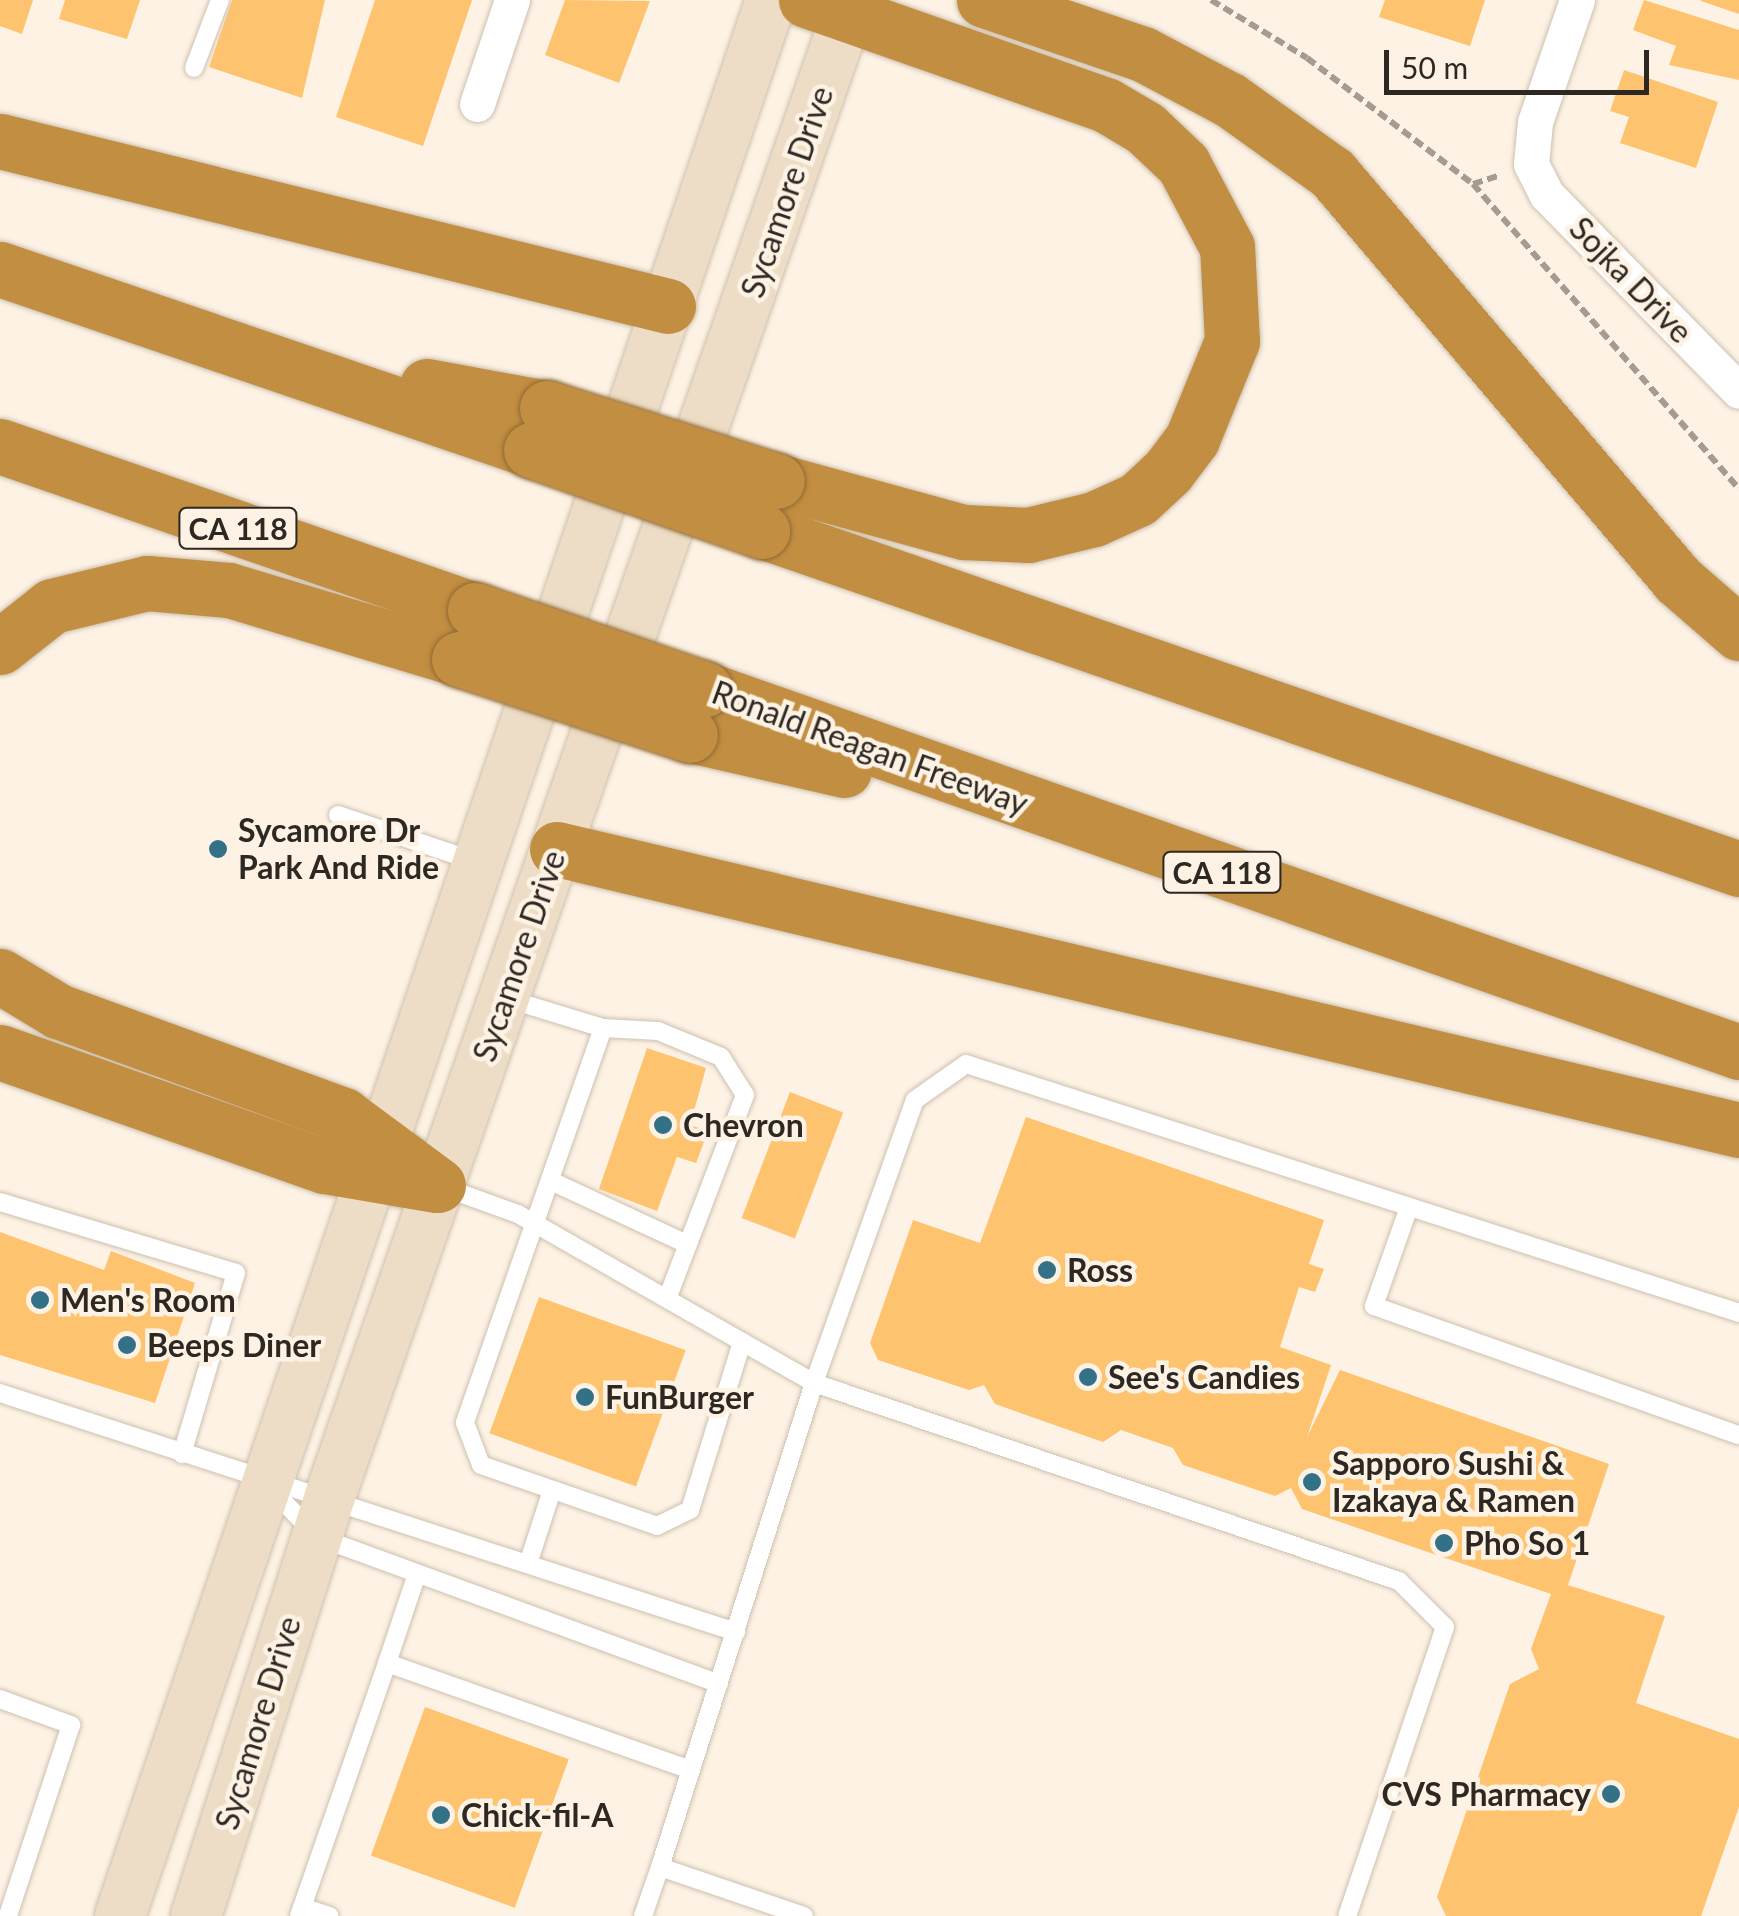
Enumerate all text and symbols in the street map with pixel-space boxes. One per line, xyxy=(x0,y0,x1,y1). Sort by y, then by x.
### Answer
scale bar xyxy=(1389,30,1654,92)
text: 50 m xyxy=(1401,49,1468,85)
street label: Sycamore Drive xyxy=(733,81,841,303)
street label: Sojka Drive xyxy=(1562,209,1700,351)
road number: CA 118 xyxy=(176,503,300,553)
street label: Ronald Reagan Freeway xyxy=(707,673,1033,823)
place label: Sycamore Dr Park And Ride xyxy=(238,812,440,887)
marker: Sycamore Dr Park And Ride xyxy=(207,838,229,860)
street label: Sycamore Drive xyxy=(465,845,573,1067)
road number: CA 118 xyxy=(1160,847,1284,897)
place label: Chevron xyxy=(683,1106,804,1144)
marker: Chevron xyxy=(652,1114,674,1136)
place label: Ross xyxy=(1067,1251,1133,1289)
marker: Ross xyxy=(1036,1259,1058,1281)
place label: Men's Room xyxy=(60,1281,236,1319)
marker: Men's Room xyxy=(29,1289,51,1311)
place label: Beeps Diner xyxy=(147,1326,321,1364)
marker: Beeps Diner xyxy=(116,1334,138,1356)
place label: See's Candies xyxy=(1108,1358,1300,1396)
marker: See's Candies xyxy=(1077,1366,1099,1388)
place label: FunBurger xyxy=(605,1378,754,1416)
marker: FunBurger xyxy=(574,1386,596,1408)
place label: Sapporo Sushi & Izakaya & Ramen xyxy=(1332,1445,1575,1520)
marker: Sapporo Sushi & Izakaya & Ramen xyxy=(1301,1471,1323,1493)
place label: Pho So 1 xyxy=(1464,1524,1590,1562)
marker: Pho So 1 xyxy=(1433,1532,1455,1554)
street label: Sycamore Drive xyxy=(207,1612,309,1834)
place label: CVS Pharmacy xyxy=(1382,1775,1591,1813)
marker: CVS Pharmacy xyxy=(1600,1783,1622,1805)
place label: Chick-fil-A xyxy=(461,1796,614,1834)
marker: Chick-fil-A xyxy=(430,1804,452,1826)

